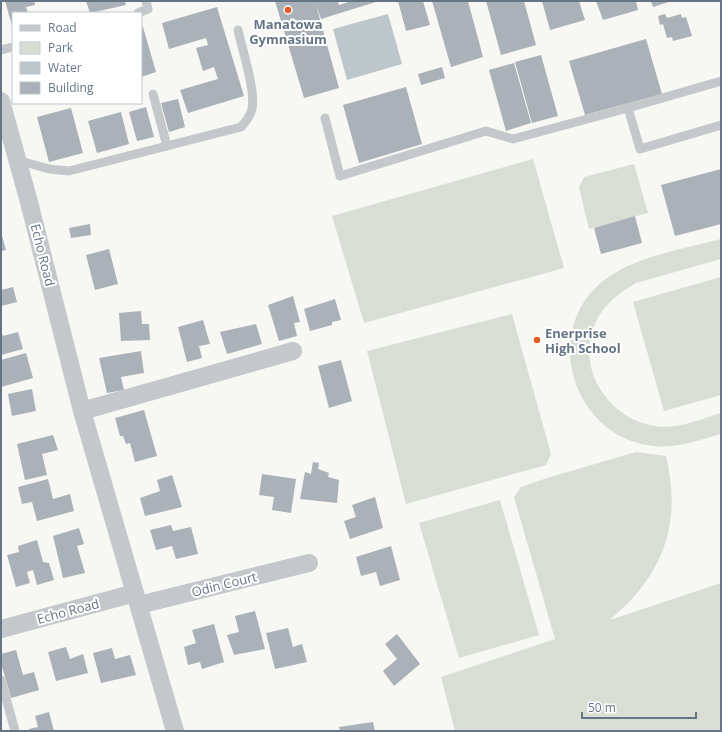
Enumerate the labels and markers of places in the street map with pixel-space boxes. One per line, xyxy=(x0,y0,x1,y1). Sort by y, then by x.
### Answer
marker: Manatowa Gymnasium xyxy=(283,5,293,15)
place label: Manatowa Gymnasium xyxy=(249,15,327,48)
place label: Enerprise High School xyxy=(545,324,621,357)
marker: Enerprise High School xyxy=(532,335,542,345)

